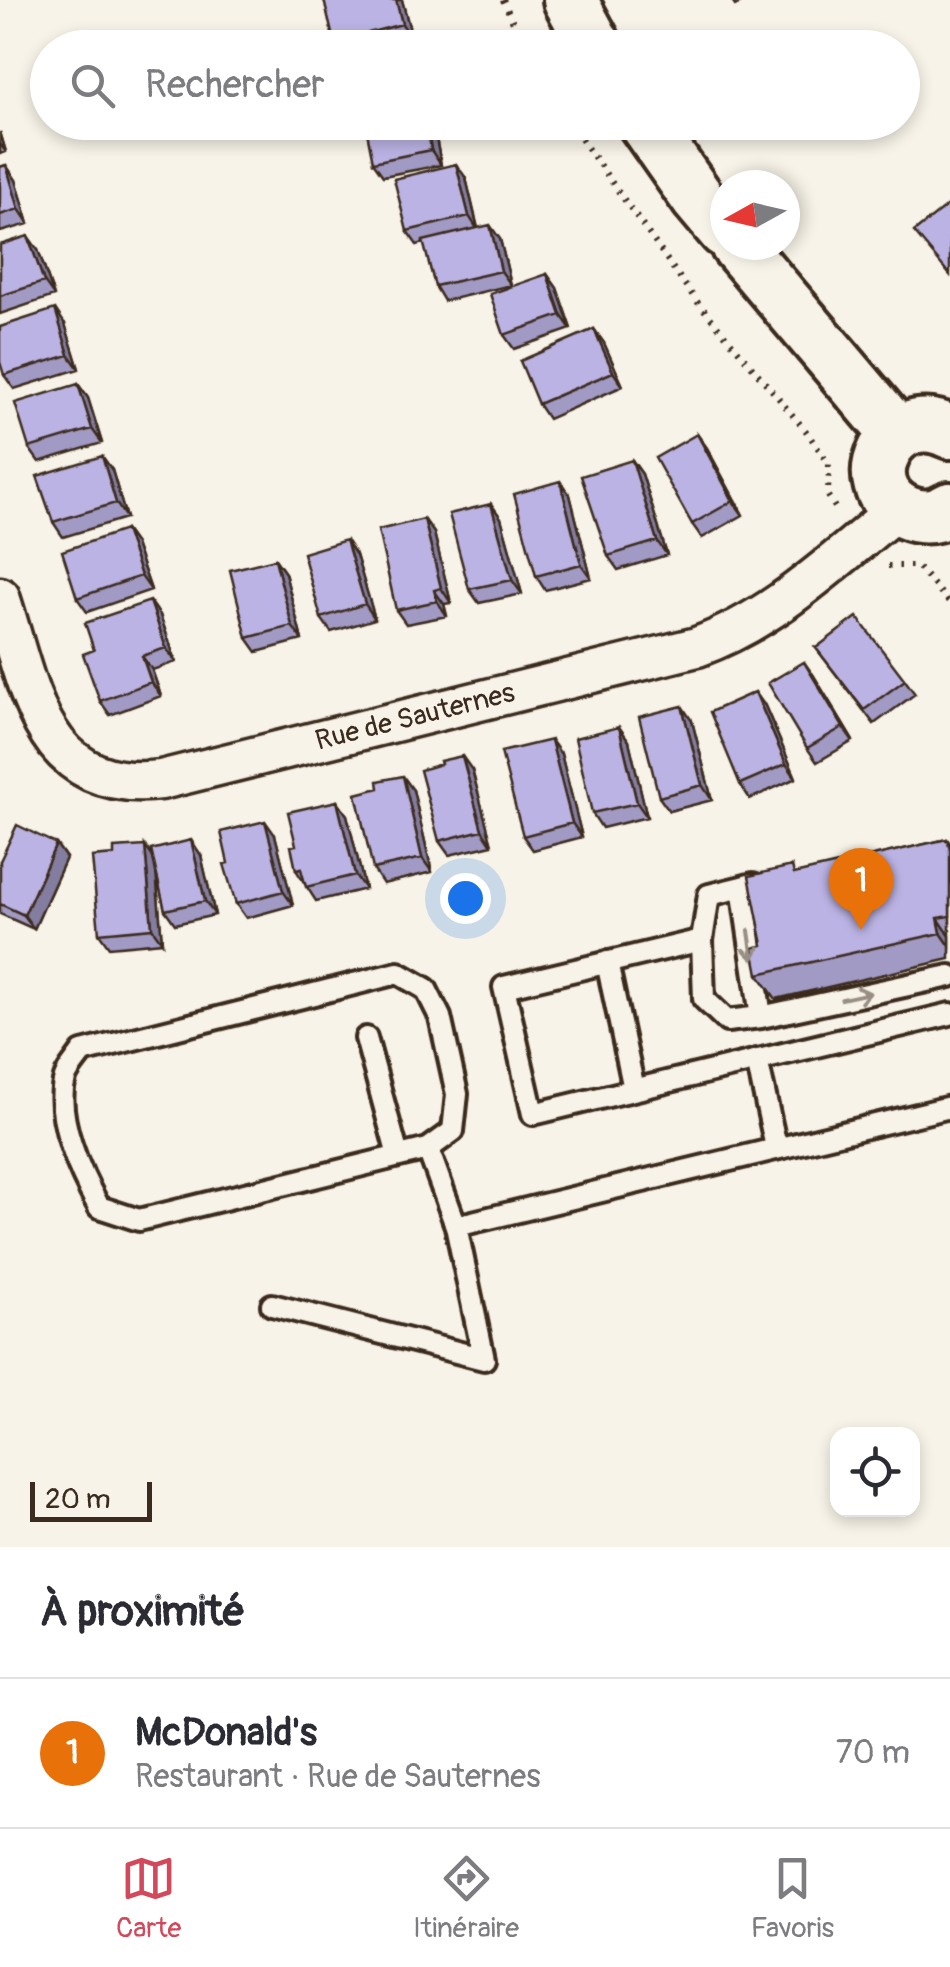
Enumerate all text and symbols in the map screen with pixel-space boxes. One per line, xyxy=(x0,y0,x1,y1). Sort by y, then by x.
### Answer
search box xyxy=(30,30,920,140)
icon: search xyxy=(65,58,120,113)
text: Rechercher xyxy=(145,61,325,109)
north arrow xyxy=(710,170,800,260)
street label: Rue de Sauternes xyxy=(312,675,519,759)
pin: 1 xyxy=(828,848,894,930)
your location xyxy=(440,873,491,924)
one-way arrow xyxy=(742,929,760,961)
one-way arrow xyxy=(839,986,871,1005)
map controls xyxy=(830,1427,920,1517)
button: locate xyxy=(830,1427,920,1517)
scale bar xyxy=(30,1477,152,1522)
text: 20 m xyxy=(45,1482,111,1517)
text: À proximité xyxy=(40,1586,245,1638)
text: McDonald's xyxy=(135,1709,317,1757)
text: 1 xyxy=(66,1733,79,1773)
text: 70 m xyxy=(836,1733,910,1773)
text: Restaurant · Rue de Sauternes xyxy=(135,1757,540,1797)
tab: Carte xyxy=(116,1851,181,1946)
tab: Itinéraire xyxy=(413,1851,519,1946)
tab: Favoris xyxy=(751,1851,834,1946)

